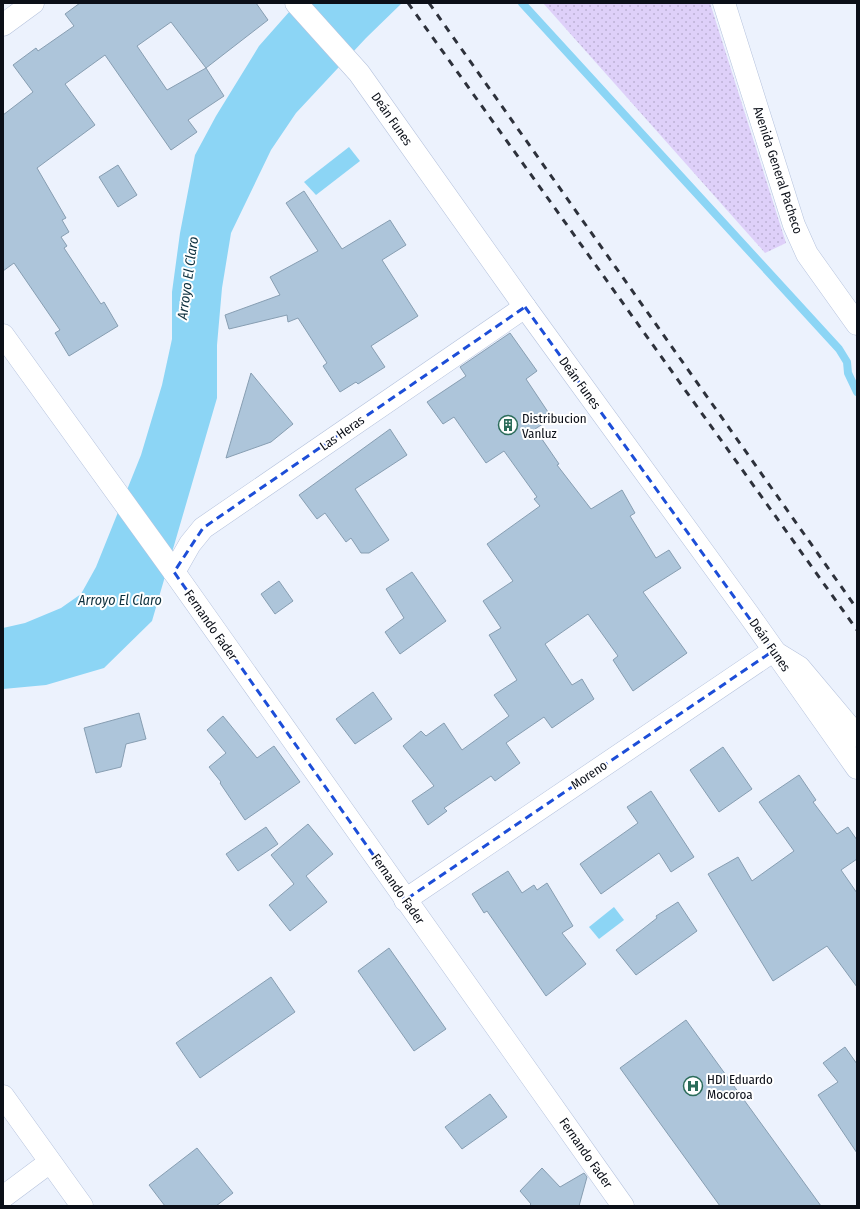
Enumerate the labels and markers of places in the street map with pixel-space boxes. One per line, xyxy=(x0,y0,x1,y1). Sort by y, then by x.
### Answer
place label: Distribucion Vanluz xyxy=(522,411,587,441)
building icon: Distribucion Vanluz xyxy=(497,414,519,436)
place label: HDI Eduardo Mocoroa xyxy=(707,1072,773,1102)
hospital icon: HDI Eduardo Mocoroa xyxy=(682,1075,704,1097)

